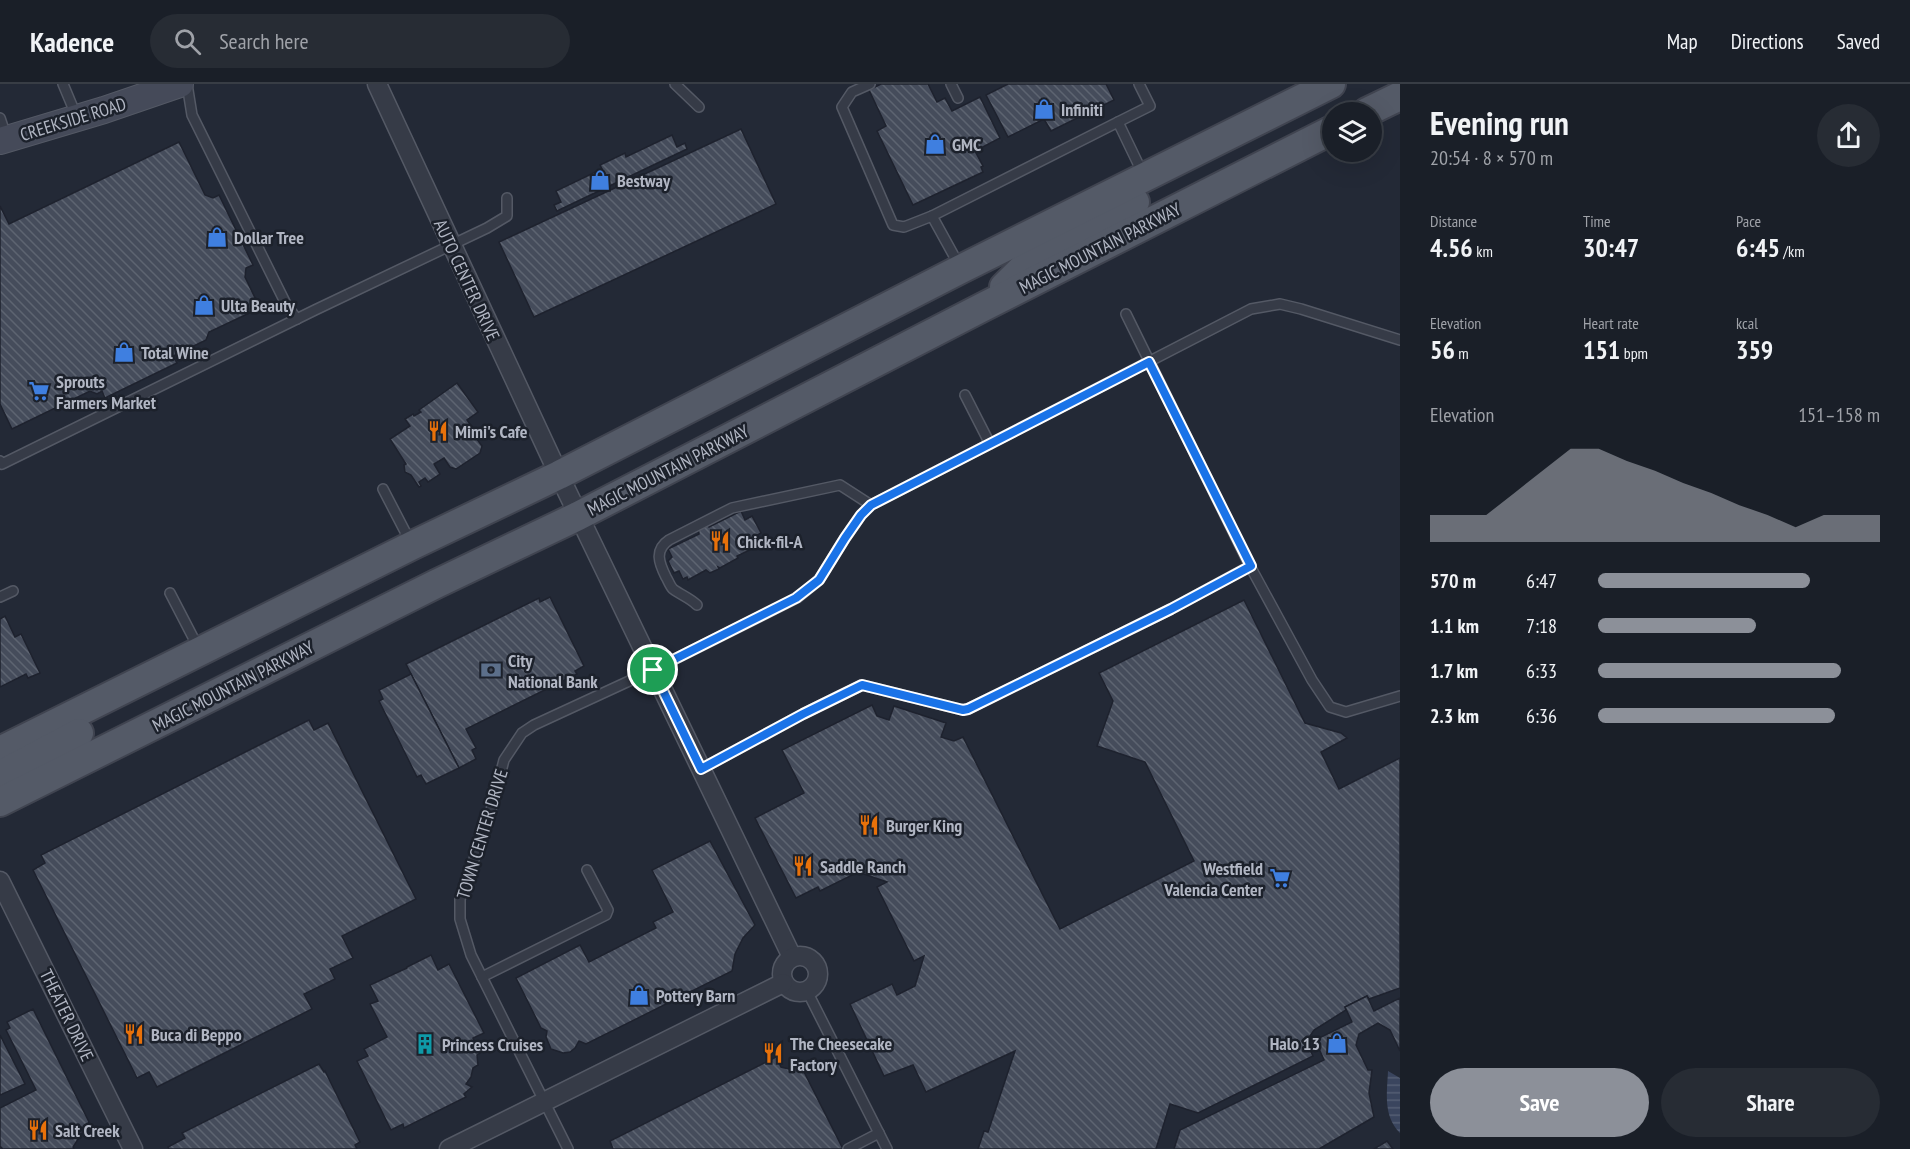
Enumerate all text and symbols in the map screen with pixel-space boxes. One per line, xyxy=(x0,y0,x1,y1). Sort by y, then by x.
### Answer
search box xyxy=(150,14,570,68)
text: Kadence xyxy=(30,23,114,60)
icon: search xyxy=(171,25,204,58)
text: Search here xyxy=(219,27,309,55)
text: Map xyxy=(1667,28,1698,55)
text: Directions xyxy=(1731,28,1804,55)
text: Saved xyxy=(1837,28,1880,55)
street label: CREEKSIDE ROAD xyxy=(17,92,129,146)
shop icon: Infiniti xyxy=(1032,97,1056,121)
place label: Infiniti xyxy=(1061,98,1103,121)
text: Evening run xyxy=(1430,101,1569,144)
map controls xyxy=(1322,102,1382,162)
button: layers xyxy=(1322,102,1382,162)
button: share xyxy=(1817,104,1880,167)
shop icon: GMC xyxy=(923,132,947,156)
place label: GMC xyxy=(952,133,981,156)
text: 20:54 · 8 × 570 m xyxy=(1430,145,1553,171)
shop icon: Bestway xyxy=(588,168,612,192)
place label: Bestway xyxy=(617,169,671,192)
street label: MAGIC MOUNTAIN PARKWAY xyxy=(1015,197,1185,299)
text: Distance xyxy=(1430,211,1477,231)
text: Time xyxy=(1583,211,1611,231)
text: Pace xyxy=(1736,211,1761,231)
street label: AUTO CENTER DRIVE xyxy=(429,216,505,344)
shop icon: Dollar Tree xyxy=(205,225,229,249)
place label: Dollar Tree xyxy=(234,226,304,249)
text: 4.56 xyxy=(1430,231,1473,264)
text: 30:47 xyxy=(1583,231,1639,264)
text: 6:45 xyxy=(1736,231,1780,264)
text: km xyxy=(1473,241,1493,261)
text: /km xyxy=(1780,241,1805,261)
shop icon: Ulta Beauty xyxy=(192,293,216,317)
place label: Ulta Beauty xyxy=(221,294,296,317)
text: Elevation xyxy=(1430,313,1481,333)
text: Heart rate xyxy=(1583,313,1639,333)
text: kcal xyxy=(1736,313,1758,333)
text: 56 xyxy=(1430,333,1455,366)
text: 151 xyxy=(1583,333,1620,366)
text: 359 xyxy=(1736,333,1773,366)
shop icon: Total Wine xyxy=(112,340,136,364)
place label: Total Wine xyxy=(141,341,209,364)
text: m xyxy=(1455,343,1469,363)
text: bpm xyxy=(1620,343,1648,363)
place label: Sprouts Farmers Market xyxy=(56,370,157,414)
supermarket icon: Sprouts Farmers Market xyxy=(27,379,51,403)
text: Elevation xyxy=(1430,402,1494,428)
text: 151–158 m xyxy=(1798,402,1880,428)
restaurant icon: Mimi's Cafe xyxy=(426,419,450,443)
street label: MAGIC MOUNTAIN PARKWAY xyxy=(583,419,753,521)
place label: Mimi's Cafe xyxy=(455,420,528,443)
restaurant icon: Chick-fil-A xyxy=(708,529,732,553)
place label: Chick-fil-A xyxy=(737,530,804,553)
text: 570 m xyxy=(1430,568,1476,594)
text: 6:47 xyxy=(1526,568,1557,594)
text: 1.1 km xyxy=(1430,613,1479,639)
text: 7:18 xyxy=(1526,613,1557,639)
street label: MAGIC MOUNTAIN PARKWAY xyxy=(148,635,318,737)
pin xyxy=(627,644,678,695)
place label: City National Bank xyxy=(508,649,598,693)
icon: arrive xyxy=(636,653,669,686)
bank icon: City National Bank xyxy=(479,658,503,682)
text: 1.7 km xyxy=(1430,658,1478,684)
text: 6:33 xyxy=(1526,658,1557,684)
text: 2.3 km xyxy=(1430,703,1479,729)
text: 6:36 xyxy=(1526,703,1557,729)
street label: TOWN CENTER DRIVE xyxy=(451,766,513,902)
restaurant icon: Burger King xyxy=(857,813,881,837)
place label: Burger King xyxy=(886,814,962,837)
restaurant icon: Saddle Ranch xyxy=(791,854,815,878)
place label: Saddle Ranch xyxy=(820,855,906,878)
place label: Westfield Valencia Center xyxy=(1163,857,1264,901)
supermarket icon: Westfield Valencia Center xyxy=(1268,866,1292,890)
street label: THEATER DRIVE xyxy=(35,965,99,1065)
shop icon: Pottery Barn xyxy=(627,983,651,1007)
place label: Pottery Barn xyxy=(656,984,735,1007)
restaurant icon: Buca di Beppo xyxy=(122,1022,146,1046)
place label: Buca di Beppo xyxy=(151,1023,242,1046)
shop icon: Halo 13 xyxy=(1325,1031,1349,1055)
building icon: Princess Cruises xyxy=(413,1032,437,1056)
place label: The Cheesecake Factory xyxy=(790,1032,892,1076)
place label: Halo 13 xyxy=(1270,1032,1320,1055)
place label: Princess Cruises xyxy=(442,1033,543,1056)
restaurant icon: The Cheesecake Factory xyxy=(761,1041,785,1065)
button: Save xyxy=(1430,1068,1649,1137)
button: Share xyxy=(1661,1068,1880,1137)
restaurant icon: Salt Creek xyxy=(26,1118,50,1142)
place label: Salt Creek xyxy=(55,1119,120,1142)

